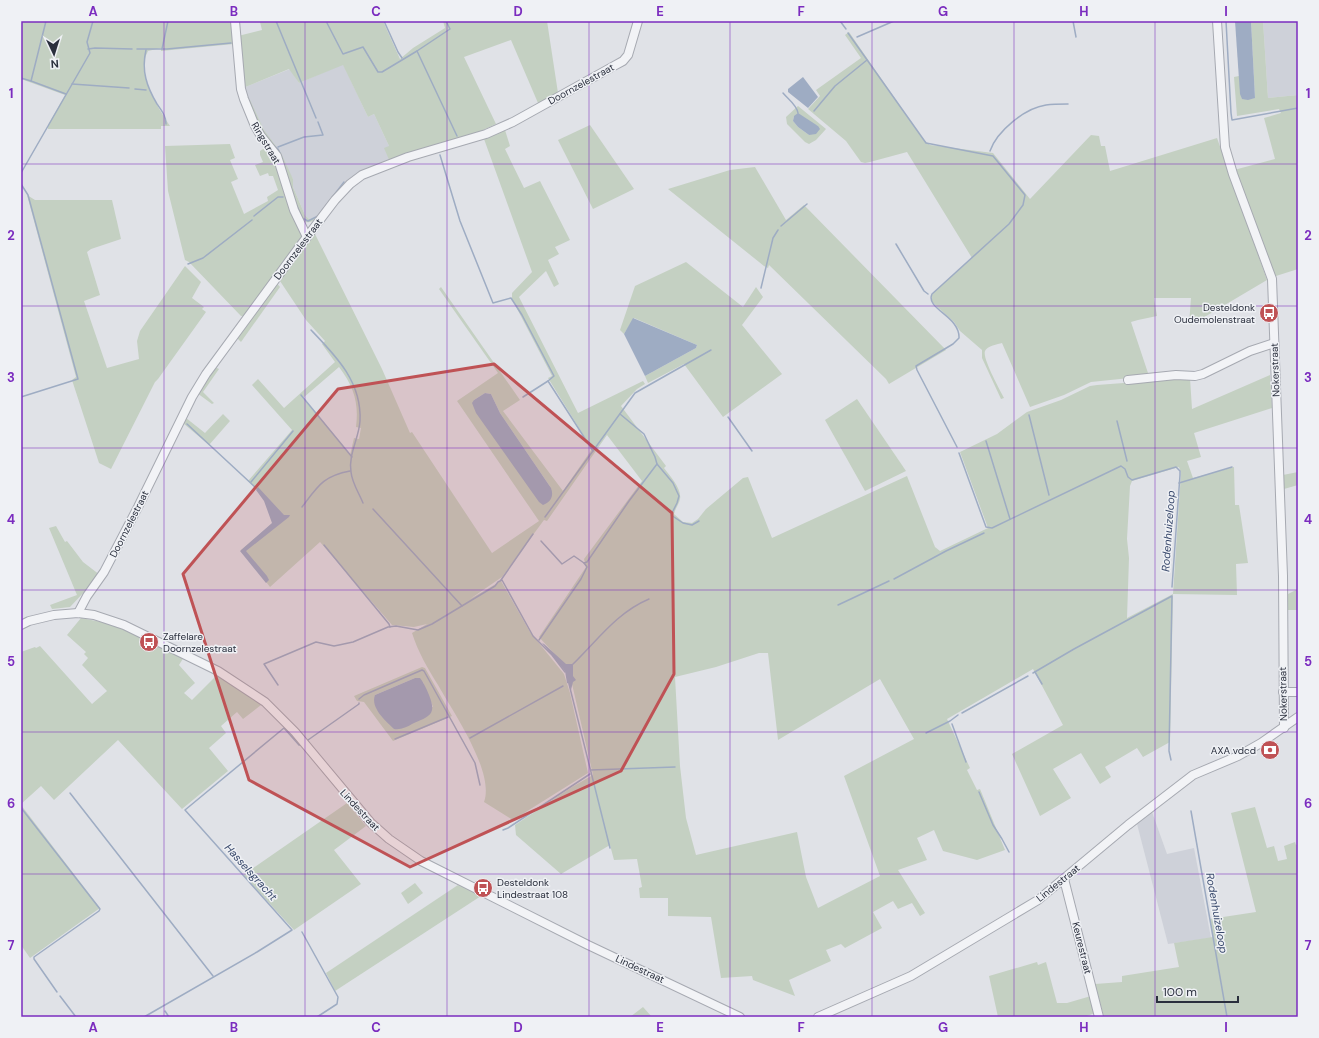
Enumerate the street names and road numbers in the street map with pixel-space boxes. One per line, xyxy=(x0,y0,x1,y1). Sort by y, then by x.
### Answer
street label: Doornzelestraat xyxy=(546,60,616,107)
street label: Ringstraat xyxy=(248,120,284,166)
street label: Doornzelestraat xyxy=(271,216,325,282)
street label: Nokerstraat xyxy=(1268,343,1282,397)
street label: Doornzelestraat xyxy=(107,488,151,560)
street label: Nokerstraat xyxy=(1276,667,1290,721)
street label: Lindestraat xyxy=(337,786,383,834)
street label: Lindestraat xyxy=(1034,861,1083,905)
street label: Keurestraat xyxy=(1069,921,1095,975)
street label: Lindestraat xyxy=(613,952,667,986)

